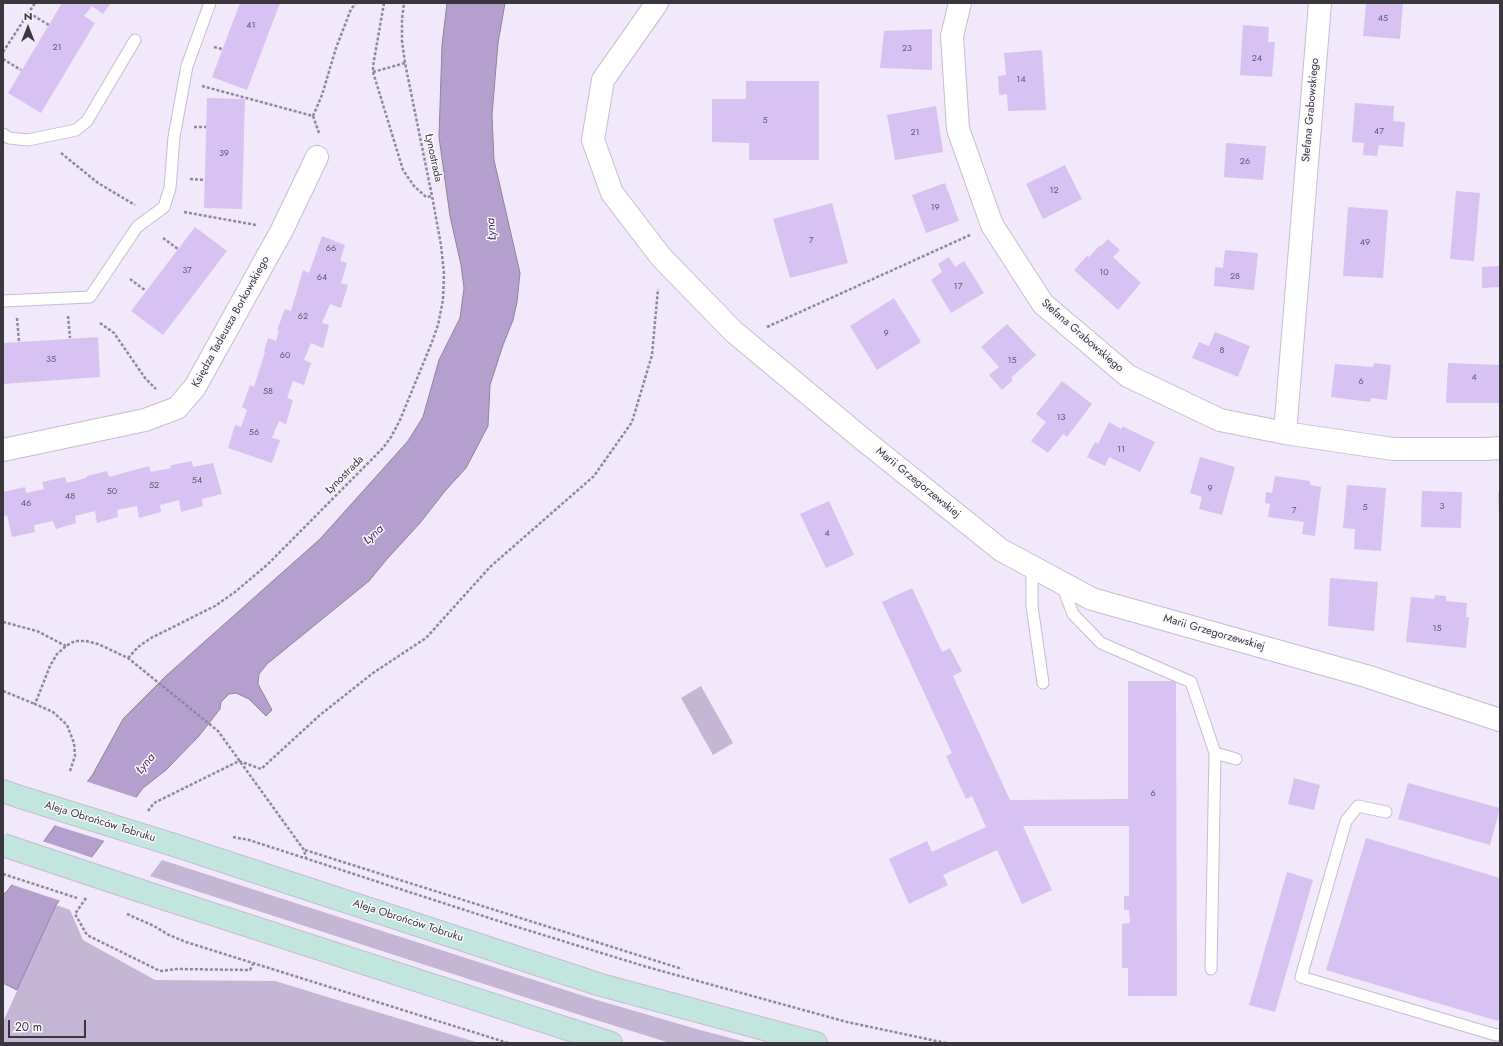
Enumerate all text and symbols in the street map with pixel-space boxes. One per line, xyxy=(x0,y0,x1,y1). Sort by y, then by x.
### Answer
north arrow xyxy=(8,8,48,48)
text: N xyxy=(24,8,32,24)
house number: 45 xyxy=(1378,14,1388,24)
house number: 41 xyxy=(246,21,256,31)
house number: 21 xyxy=(52,43,62,53)
house number: 23 xyxy=(902,44,912,54)
house number: 24 xyxy=(1252,54,1262,64)
street label: Stefana Grabowskiego xyxy=(1300,57,1322,163)
house number: 14 xyxy=(1016,75,1026,85)
house number: 5 xyxy=(762,116,768,126)
house number: 47 xyxy=(1374,127,1384,137)
house number: 21 xyxy=(910,128,920,138)
street label: Łynostrada xyxy=(421,133,445,183)
house number: 39 xyxy=(219,149,229,159)
house number: 26 xyxy=(1240,157,1250,167)
house number: 12 xyxy=(1049,186,1059,196)
house number: 19 xyxy=(930,203,940,213)
water label: Łyna xyxy=(484,217,500,241)
house number: 7 xyxy=(809,236,813,246)
house number: 49 xyxy=(1360,238,1370,248)
house number: 66 xyxy=(326,244,336,254)
street label: Księdza Tadeusza Borkowskiego xyxy=(189,254,273,390)
house number: 37 xyxy=(182,266,192,276)
house number: 10 xyxy=(1099,268,1109,278)
house number: 28 xyxy=(1230,272,1240,282)
house number: 64 xyxy=(317,273,327,283)
house number: 17 xyxy=(954,282,962,292)
street label: Stefana Grabowskiego xyxy=(1038,297,1126,375)
house number: 62 xyxy=(298,312,308,322)
house number: 9 xyxy=(883,329,889,339)
house number: 8 xyxy=(1220,346,1224,356)
house number: 60 xyxy=(280,351,290,361)
house number: 35 xyxy=(46,355,56,365)
house number: 15 xyxy=(1007,356,1017,366)
house number: 4 xyxy=(1471,373,1477,383)
house number: 6 xyxy=(1358,377,1364,387)
house number: 58 xyxy=(263,387,273,397)
house number: 13 xyxy=(1057,413,1065,423)
house number: 56 xyxy=(249,428,259,438)
street label: Marii Grzegorzewskiej xyxy=(873,445,963,521)
house number: 11 xyxy=(1117,445,1125,455)
street label: Łynostrada xyxy=(323,453,367,497)
house number: 54 xyxy=(192,476,202,486)
house number: 52 xyxy=(149,481,159,491)
house number: 9 xyxy=(1207,484,1213,494)
house number: 50 xyxy=(107,487,117,497)
house number: 48 xyxy=(65,492,75,502)
house number: 46 xyxy=(21,499,31,509)
house number: 3 xyxy=(1440,502,1444,512)
house number: 5 xyxy=(1362,503,1368,513)
house number: 7 xyxy=(1292,506,1296,516)
water label: Łyna xyxy=(361,522,387,548)
house number: 4 xyxy=(824,529,830,539)
street label: Marii Grzegorzewskiej xyxy=(1162,612,1266,654)
house number: 15 xyxy=(1432,624,1442,634)
water label: Łyna xyxy=(133,751,159,777)
house number: 6 xyxy=(1150,789,1156,799)
street label: Aleja Obrońców Tobruku xyxy=(43,799,157,845)
street label: Aleja Obrońców Tobruku xyxy=(351,897,465,945)
scale bar xyxy=(10,1012,88,1038)
text: 20 m xyxy=(15,1018,42,1036)

